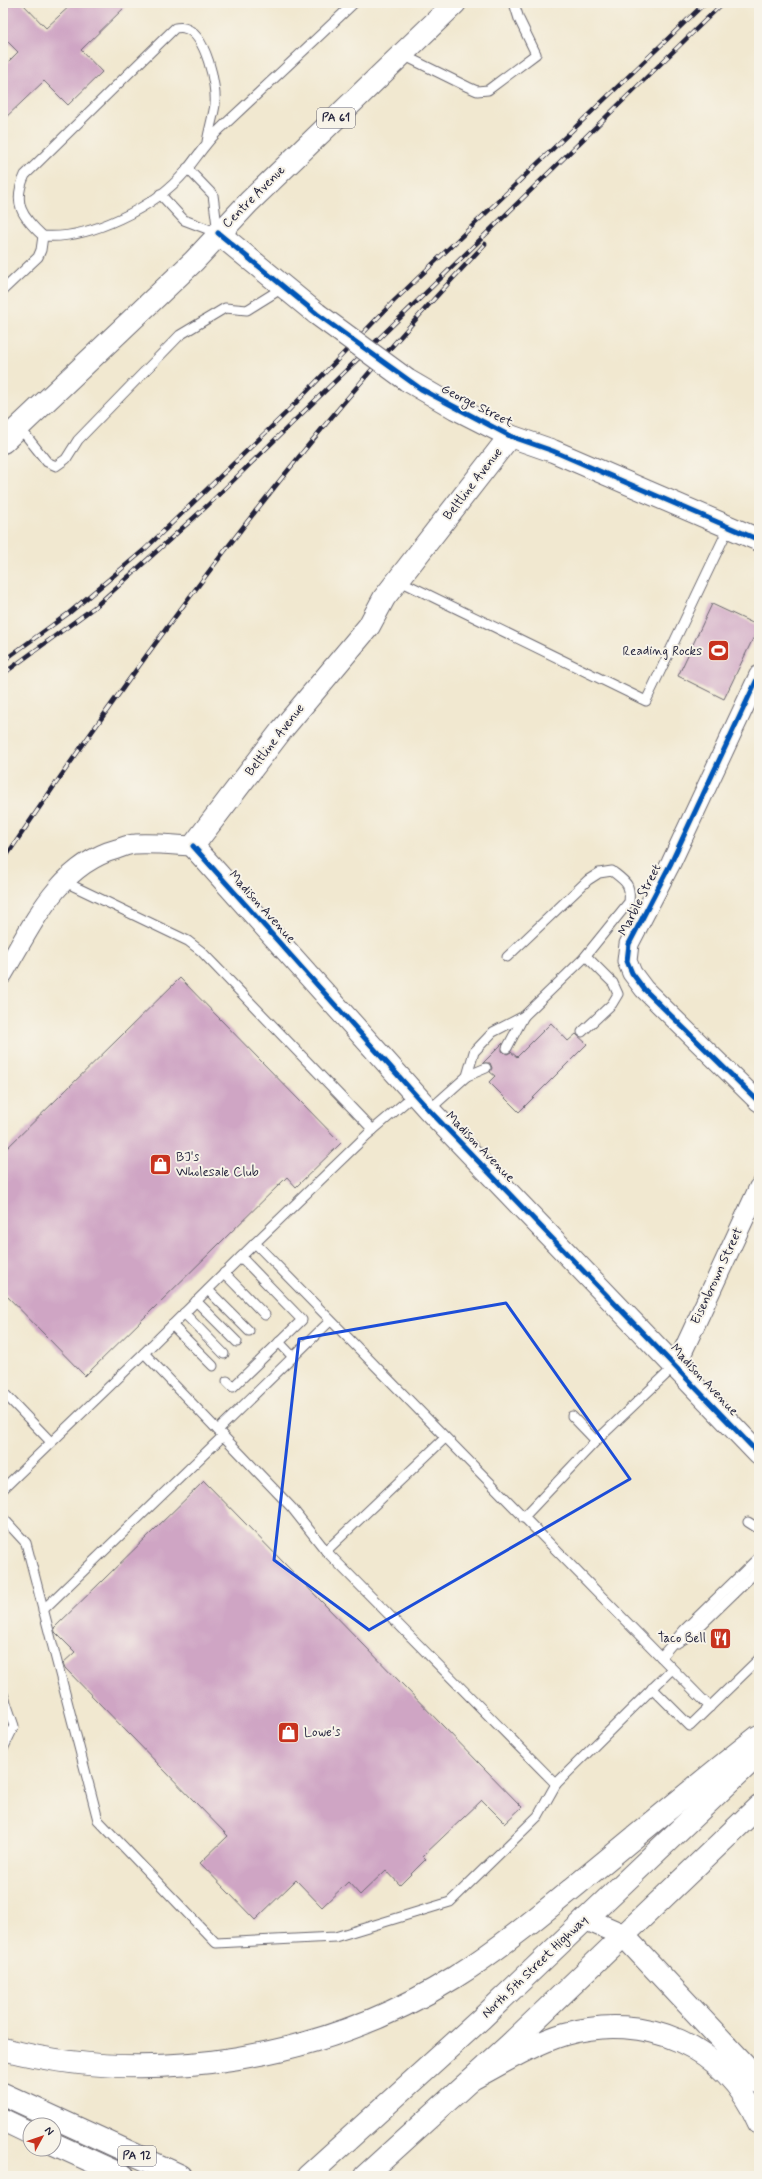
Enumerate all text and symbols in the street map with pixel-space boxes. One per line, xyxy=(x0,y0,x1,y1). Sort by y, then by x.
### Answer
road number: PA 61 xyxy=(317,108,355,128)
street label: Centre Avenue xyxy=(219,162,289,232)
street label: George Street xyxy=(438,381,516,433)
street label: Beltline Avenue xyxy=(439,444,507,524)
sports icon: Reading Rocks xyxy=(705,638,731,664)
place label: Reading Rocks xyxy=(622,643,702,660)
street label: Beltline Avenue xyxy=(241,700,309,780)
street label: Marble Street xyxy=(615,861,665,939)
street label: Madison Avenue xyxy=(225,867,299,947)
street label: Madison Avenue xyxy=(442,1108,518,1186)
place label: BJ's Wholesale Club xyxy=(176,1149,259,1181)
shop icon: BJ's Wholesale Club xyxy=(148,1151,174,1177)
street label: Eisenbrown Street xyxy=(687,1225,747,1327)
street label: Madison Avenue xyxy=(666,1340,742,1420)
restaurant icon: Taco Bell xyxy=(708,1625,734,1651)
place label: Taco Bell xyxy=(658,1630,706,1647)
shop icon: Lowe's xyxy=(275,1719,301,1745)
place label: Lowe's xyxy=(304,1724,341,1741)
street label: North 5th Street Highway xyxy=(478,1912,592,2023)
north arrow xyxy=(22,2117,62,2157)
text: N xyxy=(41,2124,57,2139)
road number: PA 12 xyxy=(118,2146,156,2166)

